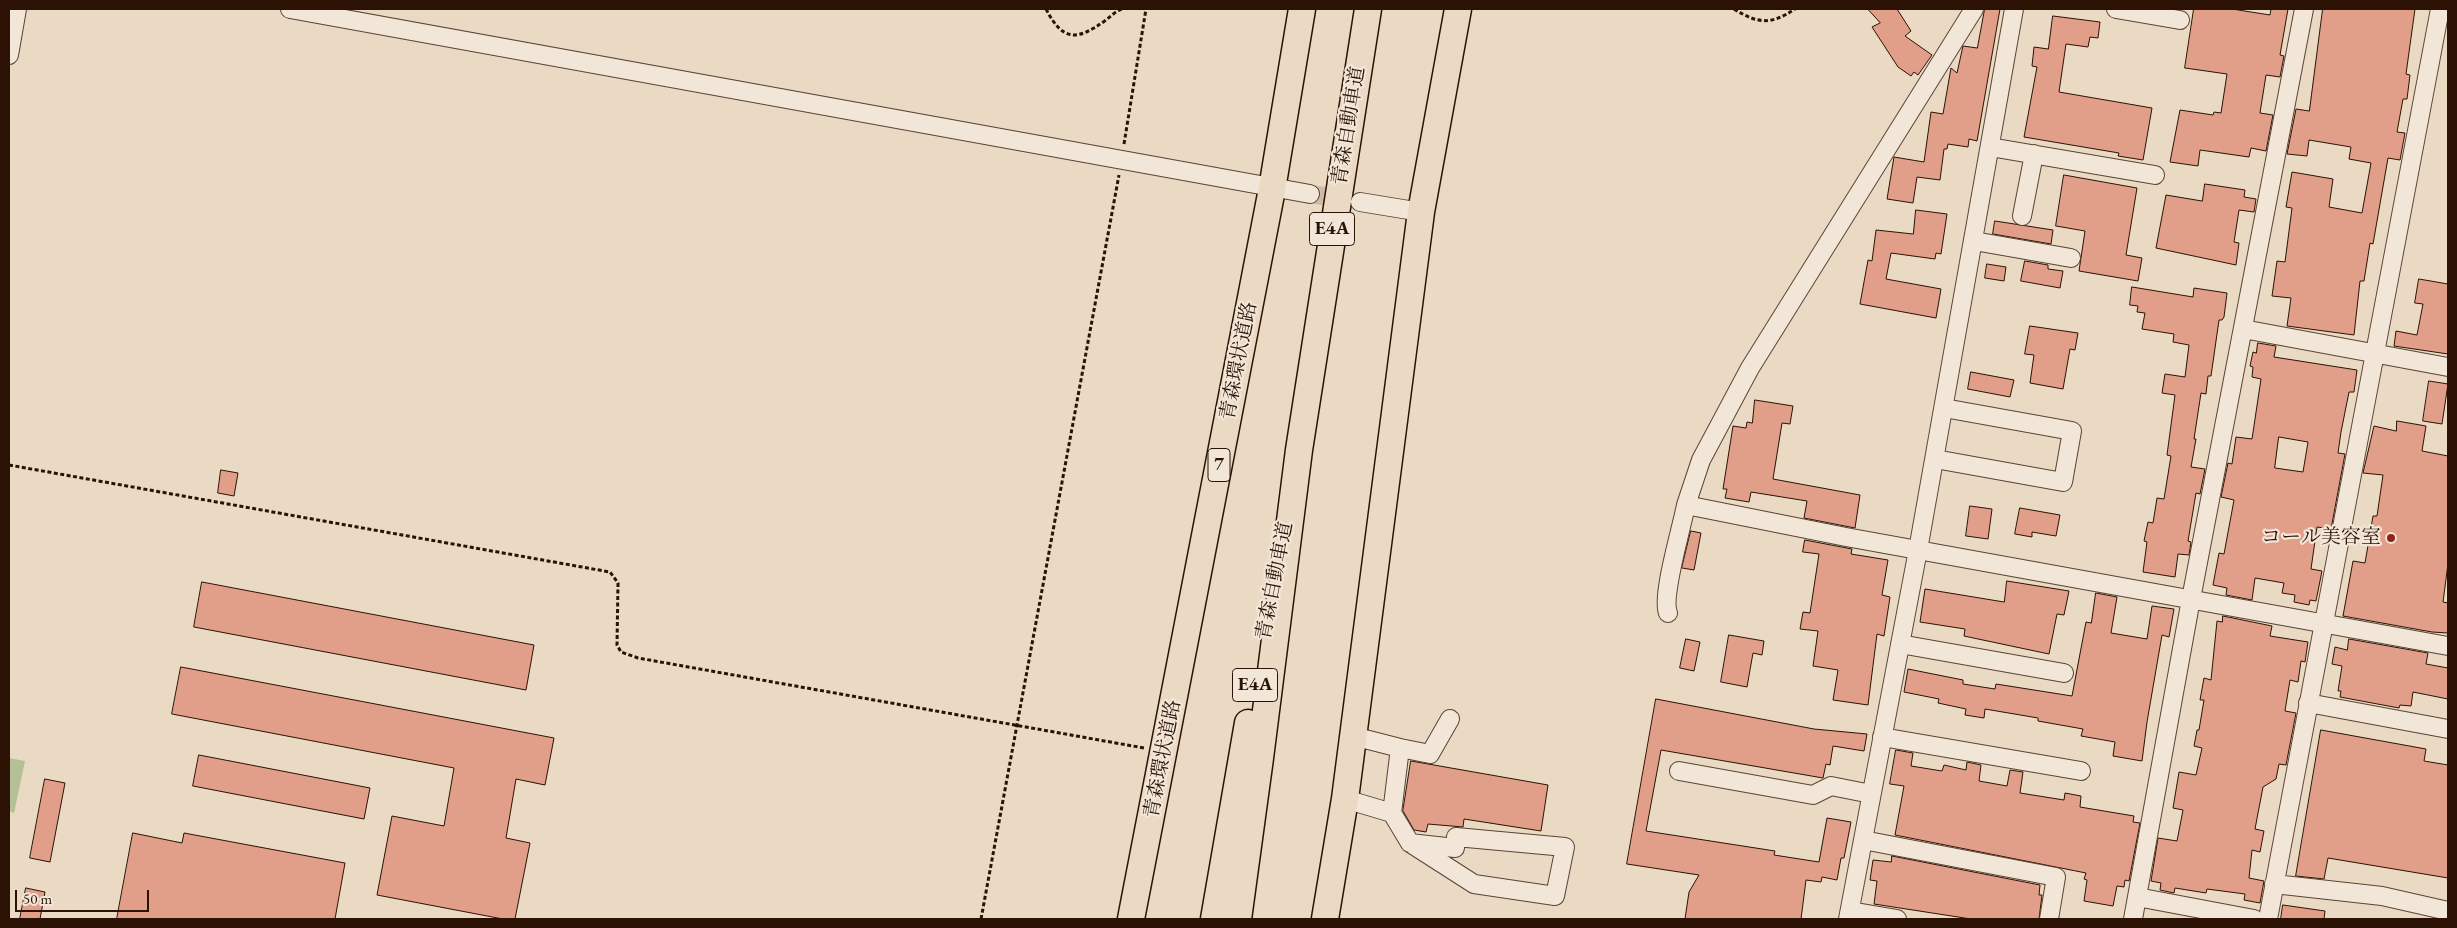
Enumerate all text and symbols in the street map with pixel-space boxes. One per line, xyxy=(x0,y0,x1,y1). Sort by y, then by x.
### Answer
street label: 青森自動車道 xyxy=(1328,65,1370,187)
road number: E4A xyxy=(1310,212,1354,245)
street label: 青森環状道路 xyxy=(1216,300,1262,422)
road number: 7 xyxy=(1208,448,1230,482)
street label: 青森自動車道 xyxy=(1252,520,1298,642)
place label: コール美容室 xyxy=(2261,526,2381,550)
marker: コール美容室 xyxy=(2385,532,2397,544)
road number: E4A xyxy=(1232,668,1278,702)
street label: 青森環状道路 xyxy=(1140,698,1186,820)
scale bar xyxy=(18,880,151,912)
text: 50 m xyxy=(23,889,52,908)

